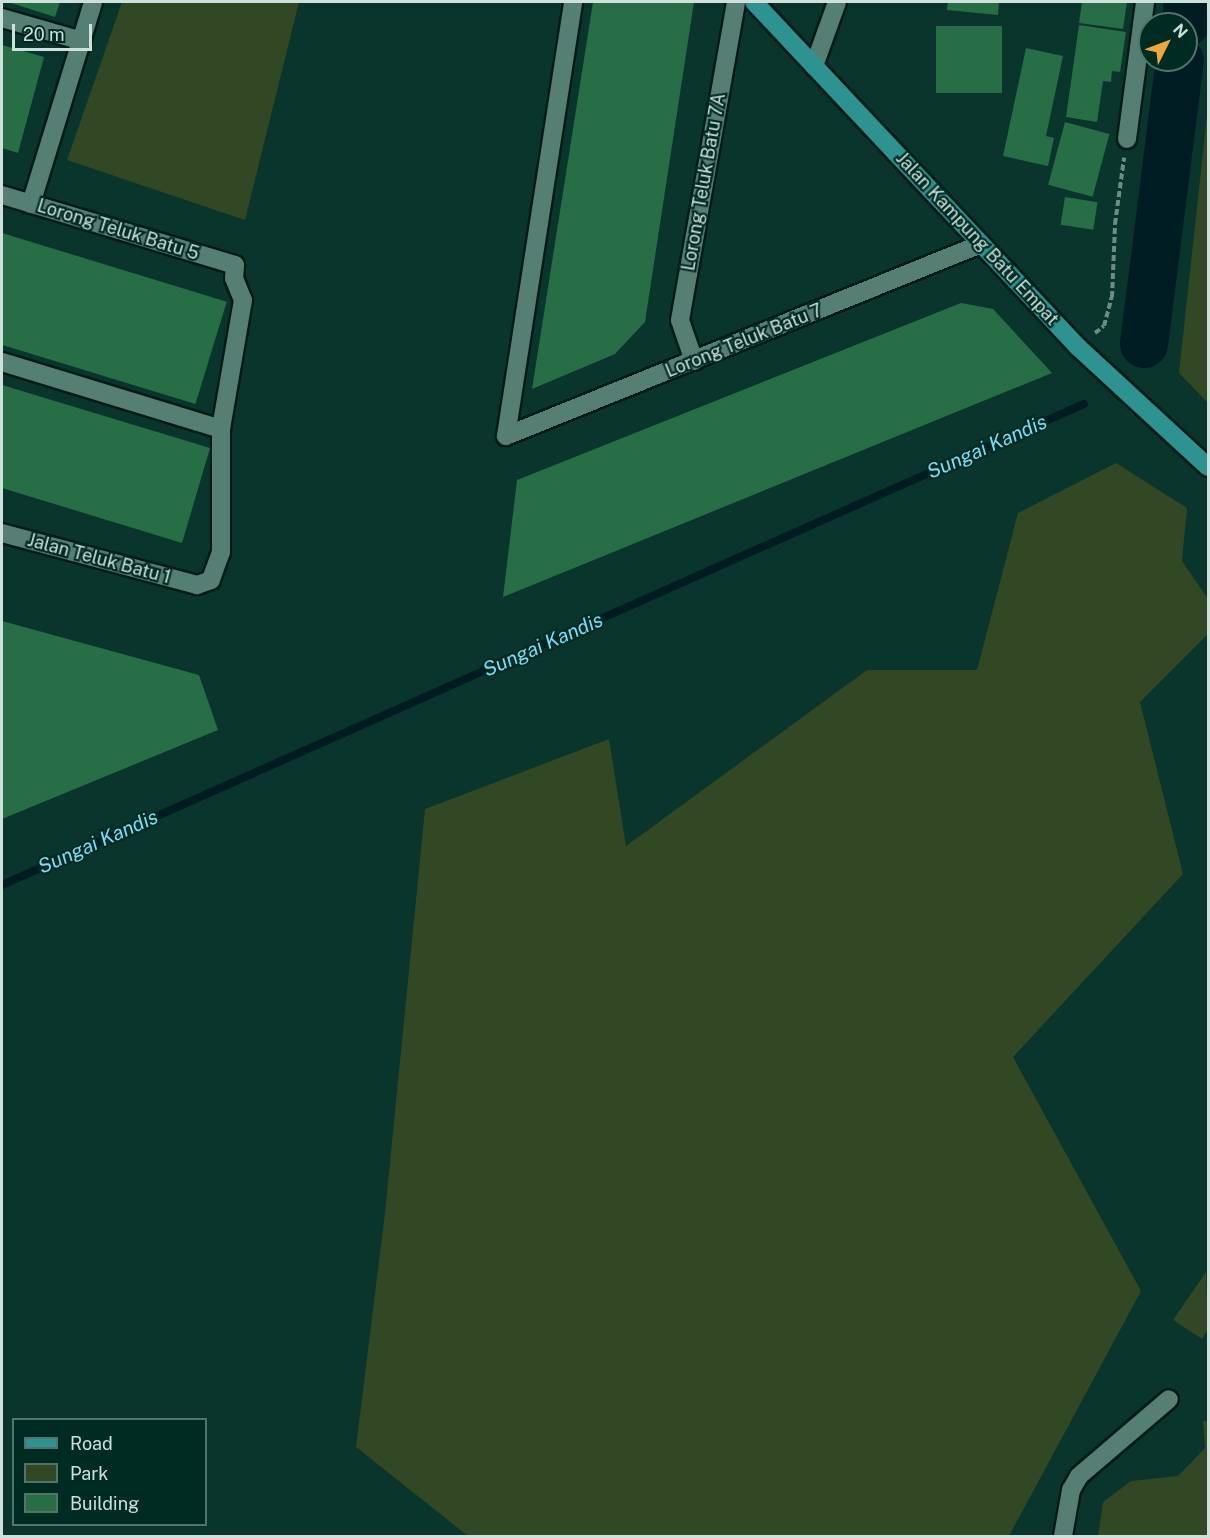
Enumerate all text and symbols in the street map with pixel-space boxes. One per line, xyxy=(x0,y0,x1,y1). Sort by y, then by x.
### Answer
scale bar xyxy=(15,12,94,50)
north arrow xyxy=(1138,12,1198,72)
text: N xyxy=(1169,20,1192,42)
text: 20 m xyxy=(23,24,65,45)
street label: Lorong Teluk Batu 7A xyxy=(678,91,730,273)
street label: Jalan Kampung Batu Empat xyxy=(891,148,1063,330)
street label: Lorong Teluk Batu 5 xyxy=(35,195,201,265)
street label: Lorong Teluk Batu 7 xyxy=(662,300,826,382)
water label: Sungai Kandis xyxy=(923,410,1051,484)
street label: Jalan Teluk Batu 1 xyxy=(25,529,173,589)
water label: Sungai Kandis xyxy=(479,608,607,682)
water label: Sungai Kandis xyxy=(34,805,162,879)
legend xyxy=(12,1418,207,1526)
text: Road xyxy=(70,1433,113,1454)
text: Park xyxy=(70,1463,108,1484)
text: Building xyxy=(70,1493,139,1514)

